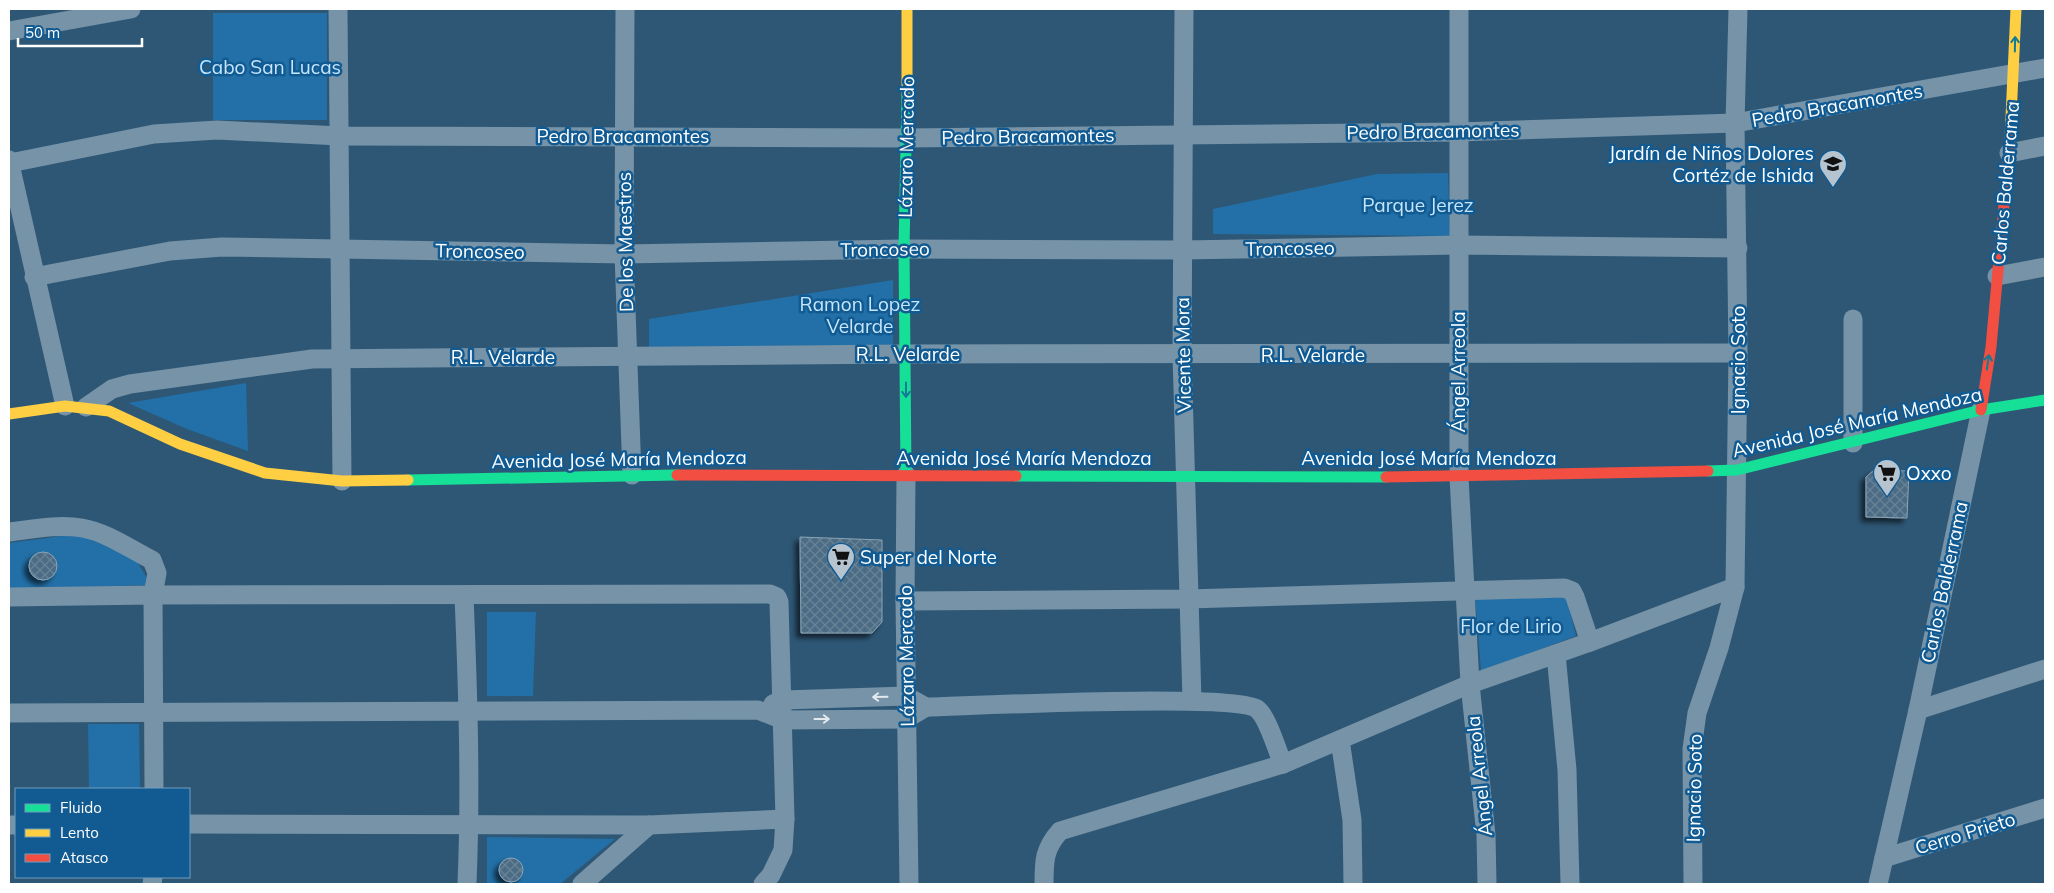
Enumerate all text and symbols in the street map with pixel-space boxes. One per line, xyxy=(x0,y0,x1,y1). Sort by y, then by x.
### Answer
scale bar xyxy=(18,15,141,47)
text: 50 m xyxy=(25,23,60,42)
one-way arrow xyxy=(2011,36,2020,52)
park label: Cabo San Lucas xyxy=(199,55,341,79)
street label: Lázaro Mercado xyxy=(893,76,919,218)
street label: Pedro Bracamontes xyxy=(1750,78,1924,132)
street label: Carlos Balderrama xyxy=(1986,100,2024,266)
street label: Pedro Bracamontes xyxy=(1346,117,1520,145)
street label: Pedro Bracamontes xyxy=(941,122,1115,150)
street label: Pedro Bracamontes xyxy=(536,124,710,148)
place label: Jardín de Niños Dolores Cortéz de Ishida xyxy=(1609,141,1814,187)
school or university icon: Jardín de Niños Dolores Cortéz de Ishida xyxy=(1818,149,1848,188)
street label: De los Maestros xyxy=(612,172,638,312)
park label: Parque Jerez xyxy=(1362,193,1474,217)
street label: Troncoseo xyxy=(1245,235,1335,261)
street label: Troncoseo xyxy=(840,236,930,262)
street label: Troncoseo xyxy=(435,238,525,264)
park label: Ramon Lopez Velarde xyxy=(800,292,921,338)
street label: Vicente Mora xyxy=(1170,297,1196,413)
street label: Ignacio Soto xyxy=(1726,306,1750,414)
street label: Ángel Arreola xyxy=(1446,311,1470,433)
street label: R.L. Velarde xyxy=(856,342,960,366)
street label: R.L. Velarde xyxy=(1261,343,1365,367)
street label: R.L. Velarde xyxy=(451,345,555,369)
one-way arrow xyxy=(1984,355,1994,371)
one-way arrow xyxy=(901,382,911,398)
street label: Avenida José María Mendoza xyxy=(1730,382,1984,462)
street label: Avenida José María Mendoza xyxy=(491,445,747,473)
street label: Avenida José María Mendoza xyxy=(896,446,1152,470)
street label: Avenida José María Mendoza xyxy=(1301,446,1557,470)
supermarket icon: Oxxo xyxy=(1872,458,1902,497)
place label: Oxxo xyxy=(1906,461,1952,485)
street label: Carlos Balderrama xyxy=(1915,499,1973,665)
supermarket icon: Super del Norte xyxy=(826,542,856,581)
place label: Super del Norte xyxy=(860,545,997,569)
street label: Lázaro Mercado xyxy=(893,585,919,727)
park label: Flor de Lirio xyxy=(1460,614,1562,638)
one-way arrow xyxy=(872,692,888,702)
one-way arrow xyxy=(814,714,830,724)
street label: Ángel Arreola xyxy=(1461,715,1497,837)
street label: Ignacio Soto xyxy=(1681,733,1707,843)
legend xyxy=(15,788,190,878)
text: Fluido xyxy=(60,798,102,817)
street label: Cerro Prieto xyxy=(1912,806,2018,860)
text: Lento xyxy=(60,823,99,842)
text: Atasco xyxy=(60,848,108,867)

